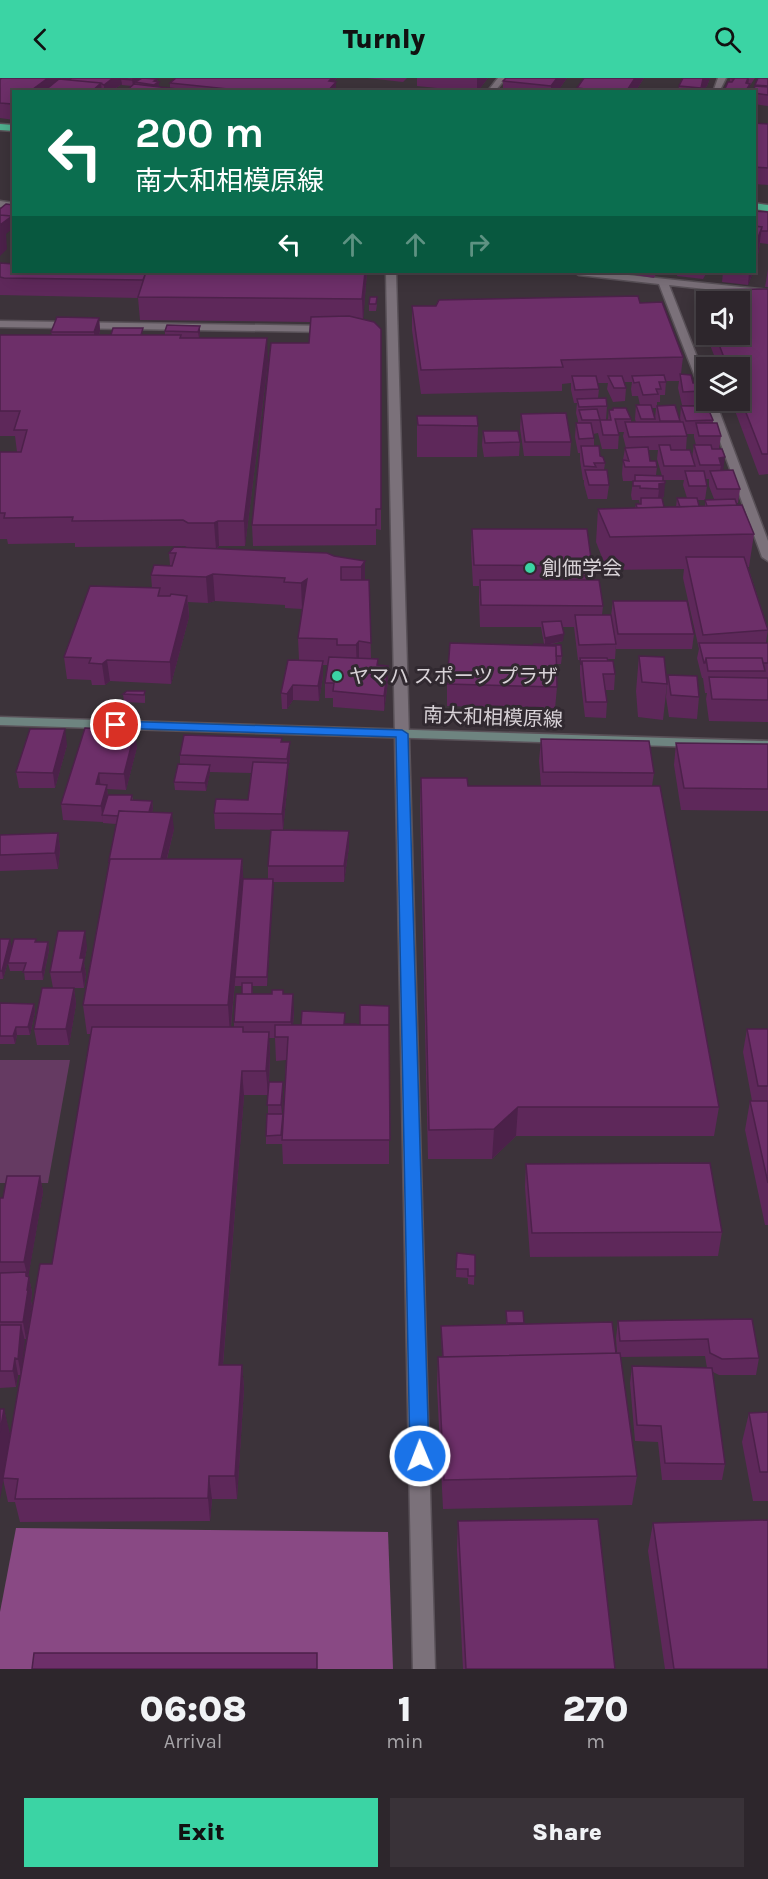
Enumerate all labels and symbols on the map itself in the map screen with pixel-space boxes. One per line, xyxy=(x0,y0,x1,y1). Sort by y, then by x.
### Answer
place label: 創価学会 xyxy=(542,557,622,580)
marker: 創価学会 xyxy=(523,561,537,575)
place label: ヤマハ スポーツ プラザ xyxy=(349,665,558,688)
marker: ヤマハ スポーツ プラザ xyxy=(330,669,344,683)
pin xyxy=(90,699,141,750)
street label: 南大和相模原線 xyxy=(423,704,563,731)
position arrow xyxy=(388,1424,452,1488)

